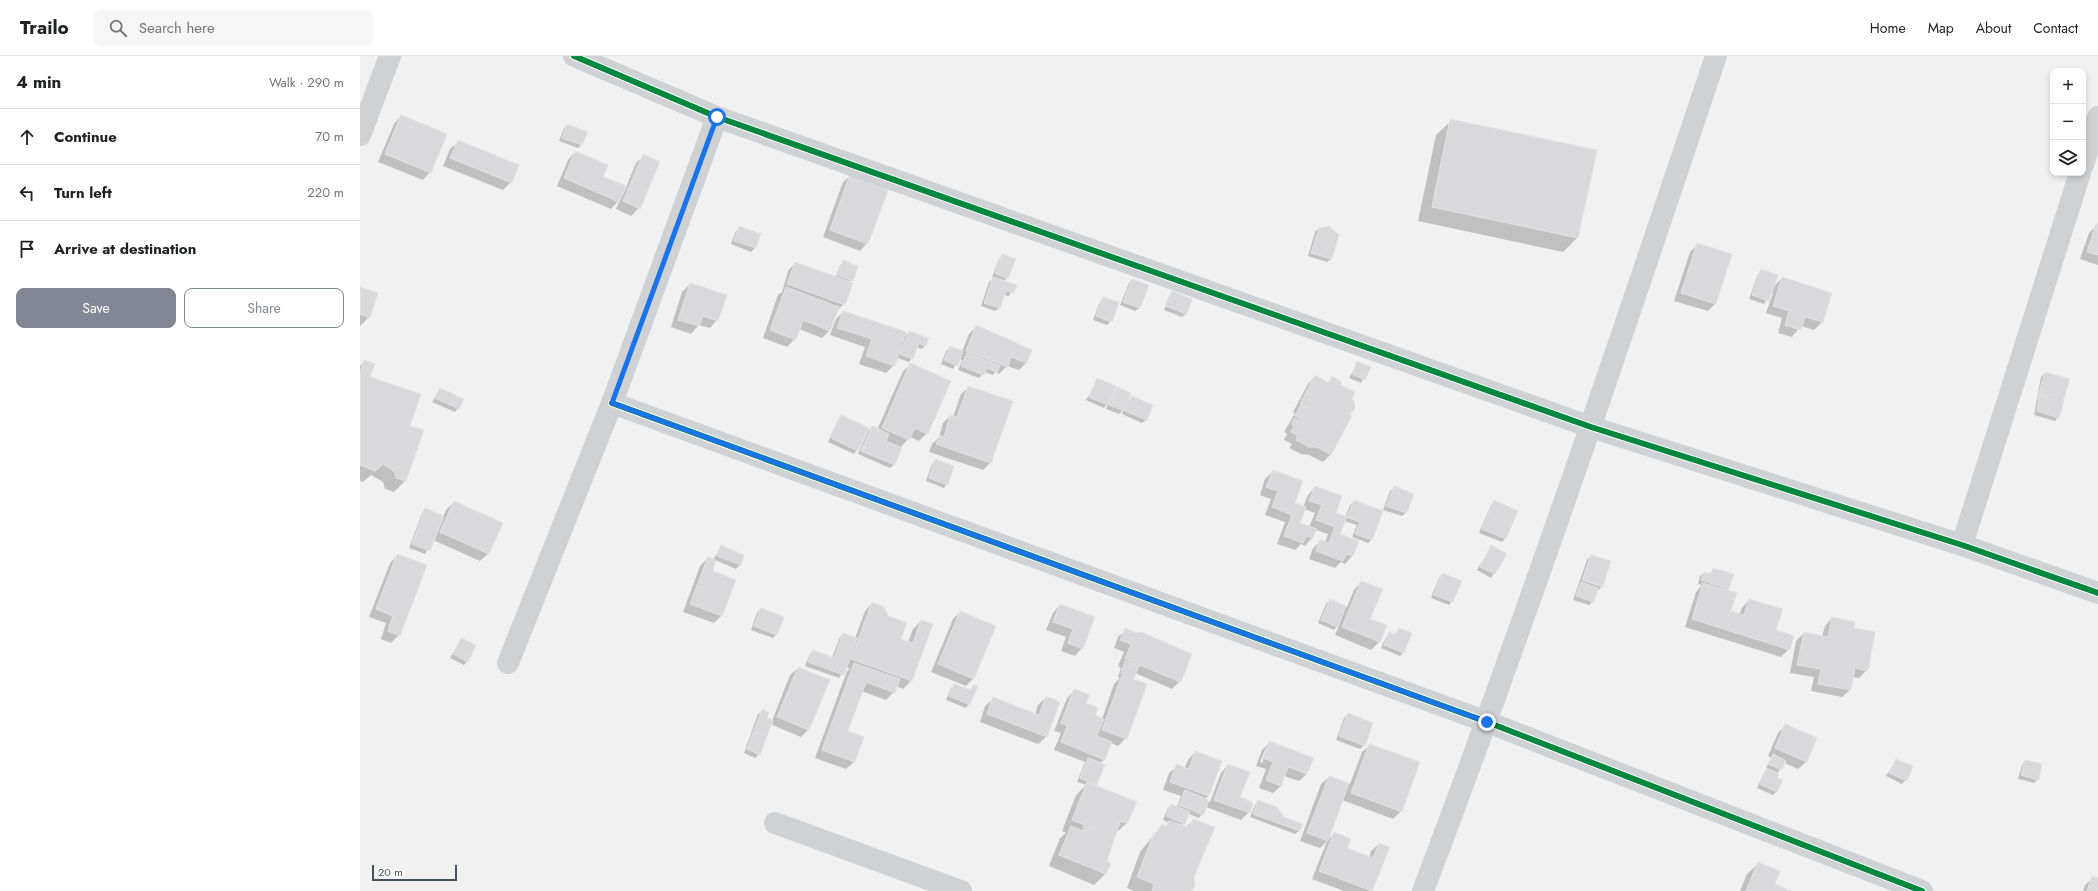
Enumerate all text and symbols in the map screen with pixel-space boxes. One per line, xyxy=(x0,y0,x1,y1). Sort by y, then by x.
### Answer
search box xyxy=(93,10,373,46)
text: Trailo xyxy=(20,14,69,41)
icon: search xyxy=(107,17,129,39)
text: Search here xyxy=(139,17,215,39)
text: Home xyxy=(1870,18,1906,38)
text: Map xyxy=(1928,18,1954,38)
text: About xyxy=(1976,18,2011,38)
text: Contact xyxy=(2033,18,2078,38)
map controls xyxy=(2050,68,2086,176)
button: + xyxy=(2050,68,2086,104)
text: 4 min xyxy=(16,70,61,94)
text: Walk · 290 m xyxy=(269,73,344,92)
button: − xyxy=(2050,104,2086,140)
route start xyxy=(708,108,726,126)
icon: ahead xyxy=(16,126,38,148)
text: Continue xyxy=(54,126,117,148)
text: 70 m xyxy=(315,127,344,146)
button: layers xyxy=(2050,140,2086,176)
icon: left xyxy=(16,182,38,204)
text: Turn left xyxy=(54,182,112,204)
text: 220 m xyxy=(307,183,344,202)
icon: arrive xyxy=(16,238,38,260)
text: Arrive at destination xyxy=(54,238,196,260)
button: Save xyxy=(16,288,176,328)
button: Share xyxy=(184,288,344,328)
route end xyxy=(1478,713,1496,731)
scale bar xyxy=(372,863,457,882)
text: 20 m xyxy=(378,864,403,880)

